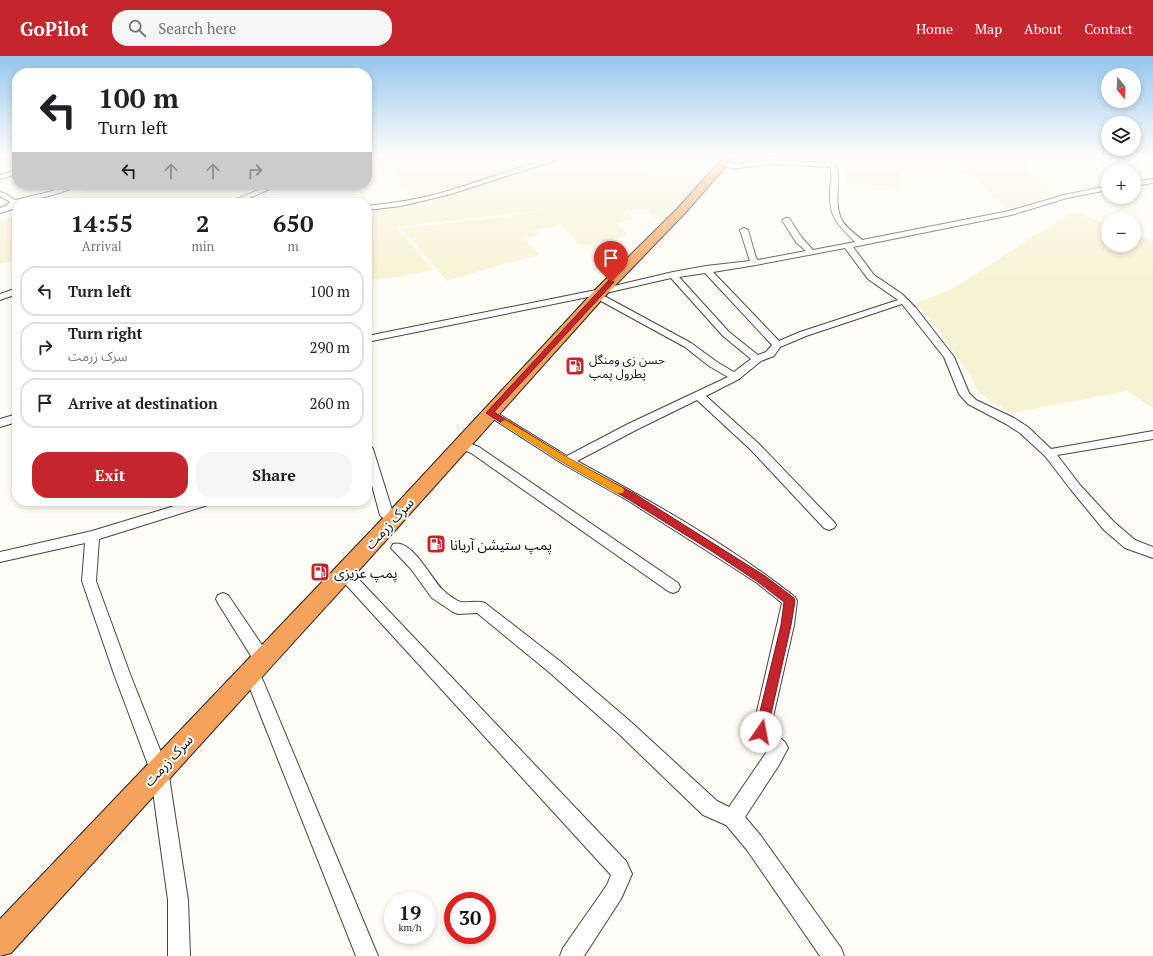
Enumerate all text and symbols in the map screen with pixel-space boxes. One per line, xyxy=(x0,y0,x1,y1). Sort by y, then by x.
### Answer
search box xyxy=(112,10,392,46)
text: GoPilot xyxy=(20,16,88,41)
icon: search xyxy=(126,17,148,39)
text: Search here xyxy=(158,18,236,38)
text: Home xyxy=(916,19,953,38)
text: Map xyxy=(975,19,1002,38)
text: About xyxy=(1024,19,1062,38)
text: Contact xyxy=(1084,19,1133,38)
north arrow xyxy=(1101,68,1141,108)
map controls xyxy=(1101,68,1141,252)
text: 100 m xyxy=(98,79,179,116)
icon: left xyxy=(32,84,84,136)
text: Turn left xyxy=(98,115,168,139)
button: layers xyxy=(1101,116,1141,156)
icon: left xyxy=(118,160,140,182)
icon: ahead xyxy=(160,160,182,182)
icon: ahead xyxy=(202,160,224,182)
icon: right xyxy=(244,160,266,182)
button: + xyxy=(1101,164,1141,204)
text: 14:55 xyxy=(70,207,133,239)
text: 2 xyxy=(196,207,210,239)
text: 650 xyxy=(273,207,313,239)
button: − xyxy=(1101,212,1141,252)
text: Arrival xyxy=(82,237,122,255)
text: min xyxy=(191,237,214,255)
text: m xyxy=(288,237,299,255)
pin xyxy=(594,241,628,282)
icon: arrive xyxy=(600,247,622,269)
icon: left xyxy=(34,280,56,302)
text: Turn left xyxy=(68,281,132,301)
text: 100 m xyxy=(309,281,350,301)
text: Turn right xyxy=(68,323,143,343)
icon: right xyxy=(34,336,56,358)
text: 290 m xyxy=(309,337,350,357)
text: سرک زرمت xyxy=(68,347,127,365)
place label: حسن زی ومنگل پطرول پمپ xyxy=(589,352,665,382)
fuel station icon: حسن زی ومنگل پطرول پمپ xyxy=(564,355,586,377)
icon: arrive xyxy=(34,392,56,414)
text: Arrive at destination xyxy=(68,393,218,413)
text: 260 m xyxy=(309,393,350,413)
button: Exit xyxy=(32,452,188,498)
button: Share xyxy=(196,452,352,498)
street label: سرک زرمت xyxy=(360,493,418,553)
fuel station icon: پمپ ستیشن آریانا xyxy=(425,533,447,555)
place label: پمپ ستیشن آریانا xyxy=(450,535,552,555)
fuel station icon: پمپ عزیزی xyxy=(309,561,331,583)
place label: پمپ عزیزی xyxy=(334,563,398,583)
position arrow xyxy=(740,711,782,753)
street label: سرک زرمت xyxy=(139,730,197,790)
speed limit sign: 30 xyxy=(444,892,496,944)
text: 19 xyxy=(399,899,421,926)
text: km/h xyxy=(398,921,422,934)

